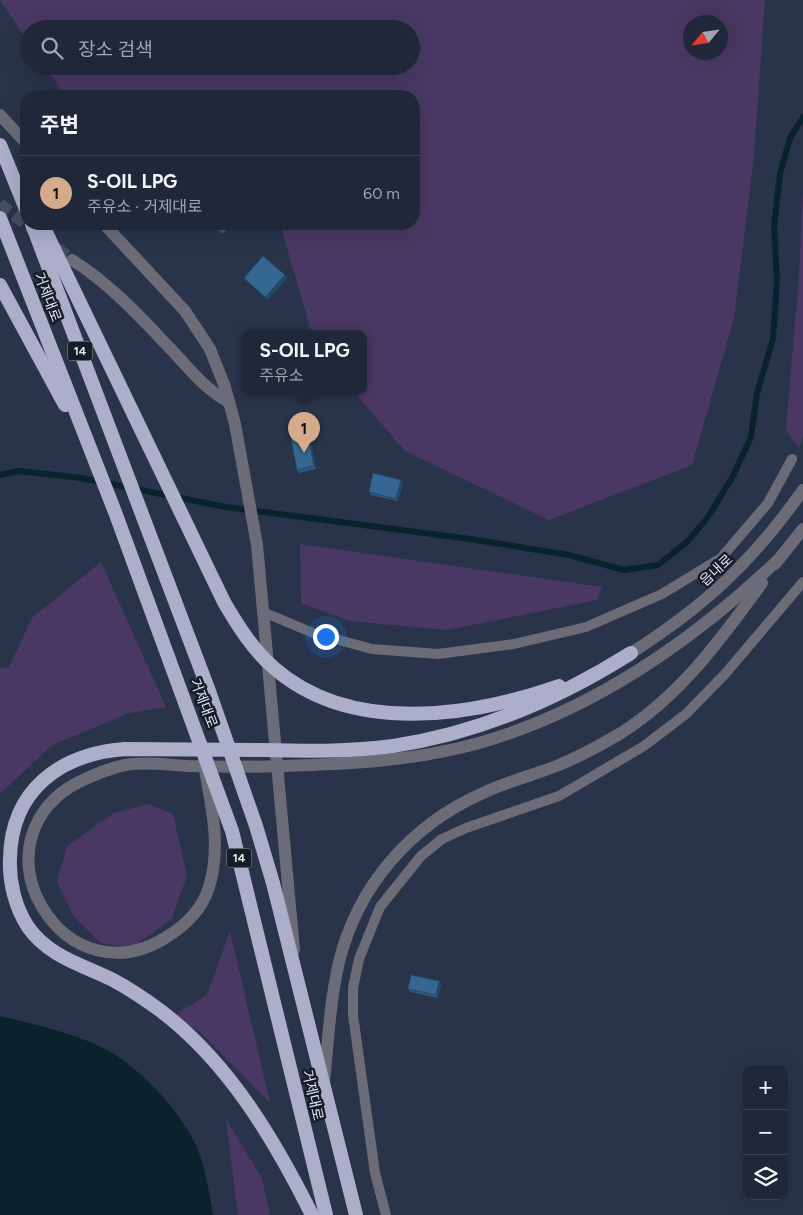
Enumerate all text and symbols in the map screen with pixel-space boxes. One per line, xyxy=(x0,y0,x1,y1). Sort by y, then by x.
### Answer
north arrow xyxy=(683,15,728,60)
search box xyxy=(20,20,420,75)
icon: search xyxy=(38,34,66,62)
text: 장소 검색 xyxy=(78,38,153,61)
text: 주변 xyxy=(40,112,79,137)
text: S-OIL LPG xyxy=(87,170,177,193)
text: 1 xyxy=(53,184,59,203)
text: 60 m xyxy=(363,184,400,203)
text: 주유소 · 거제대로 xyxy=(87,197,202,216)
street label: 거제대로 xyxy=(30,270,65,324)
popup xyxy=(242,330,367,395)
text: S-OIL LPG xyxy=(259,339,350,362)
road number: 14 xyxy=(68,342,92,361)
text: 주유소 xyxy=(259,366,304,385)
pin: 1 xyxy=(288,412,320,453)
street label: 읍내로 xyxy=(696,551,736,590)
your location xyxy=(313,624,339,650)
street label: 거제대로 xyxy=(186,676,221,730)
road number: 14 xyxy=(226,848,252,868)
map controls xyxy=(743,1065,788,1200)
button: + xyxy=(743,1065,788,1110)
street label: 거제대로 xyxy=(298,1068,327,1122)
button: − xyxy=(743,1110,788,1155)
button: layers xyxy=(743,1155,788,1200)

